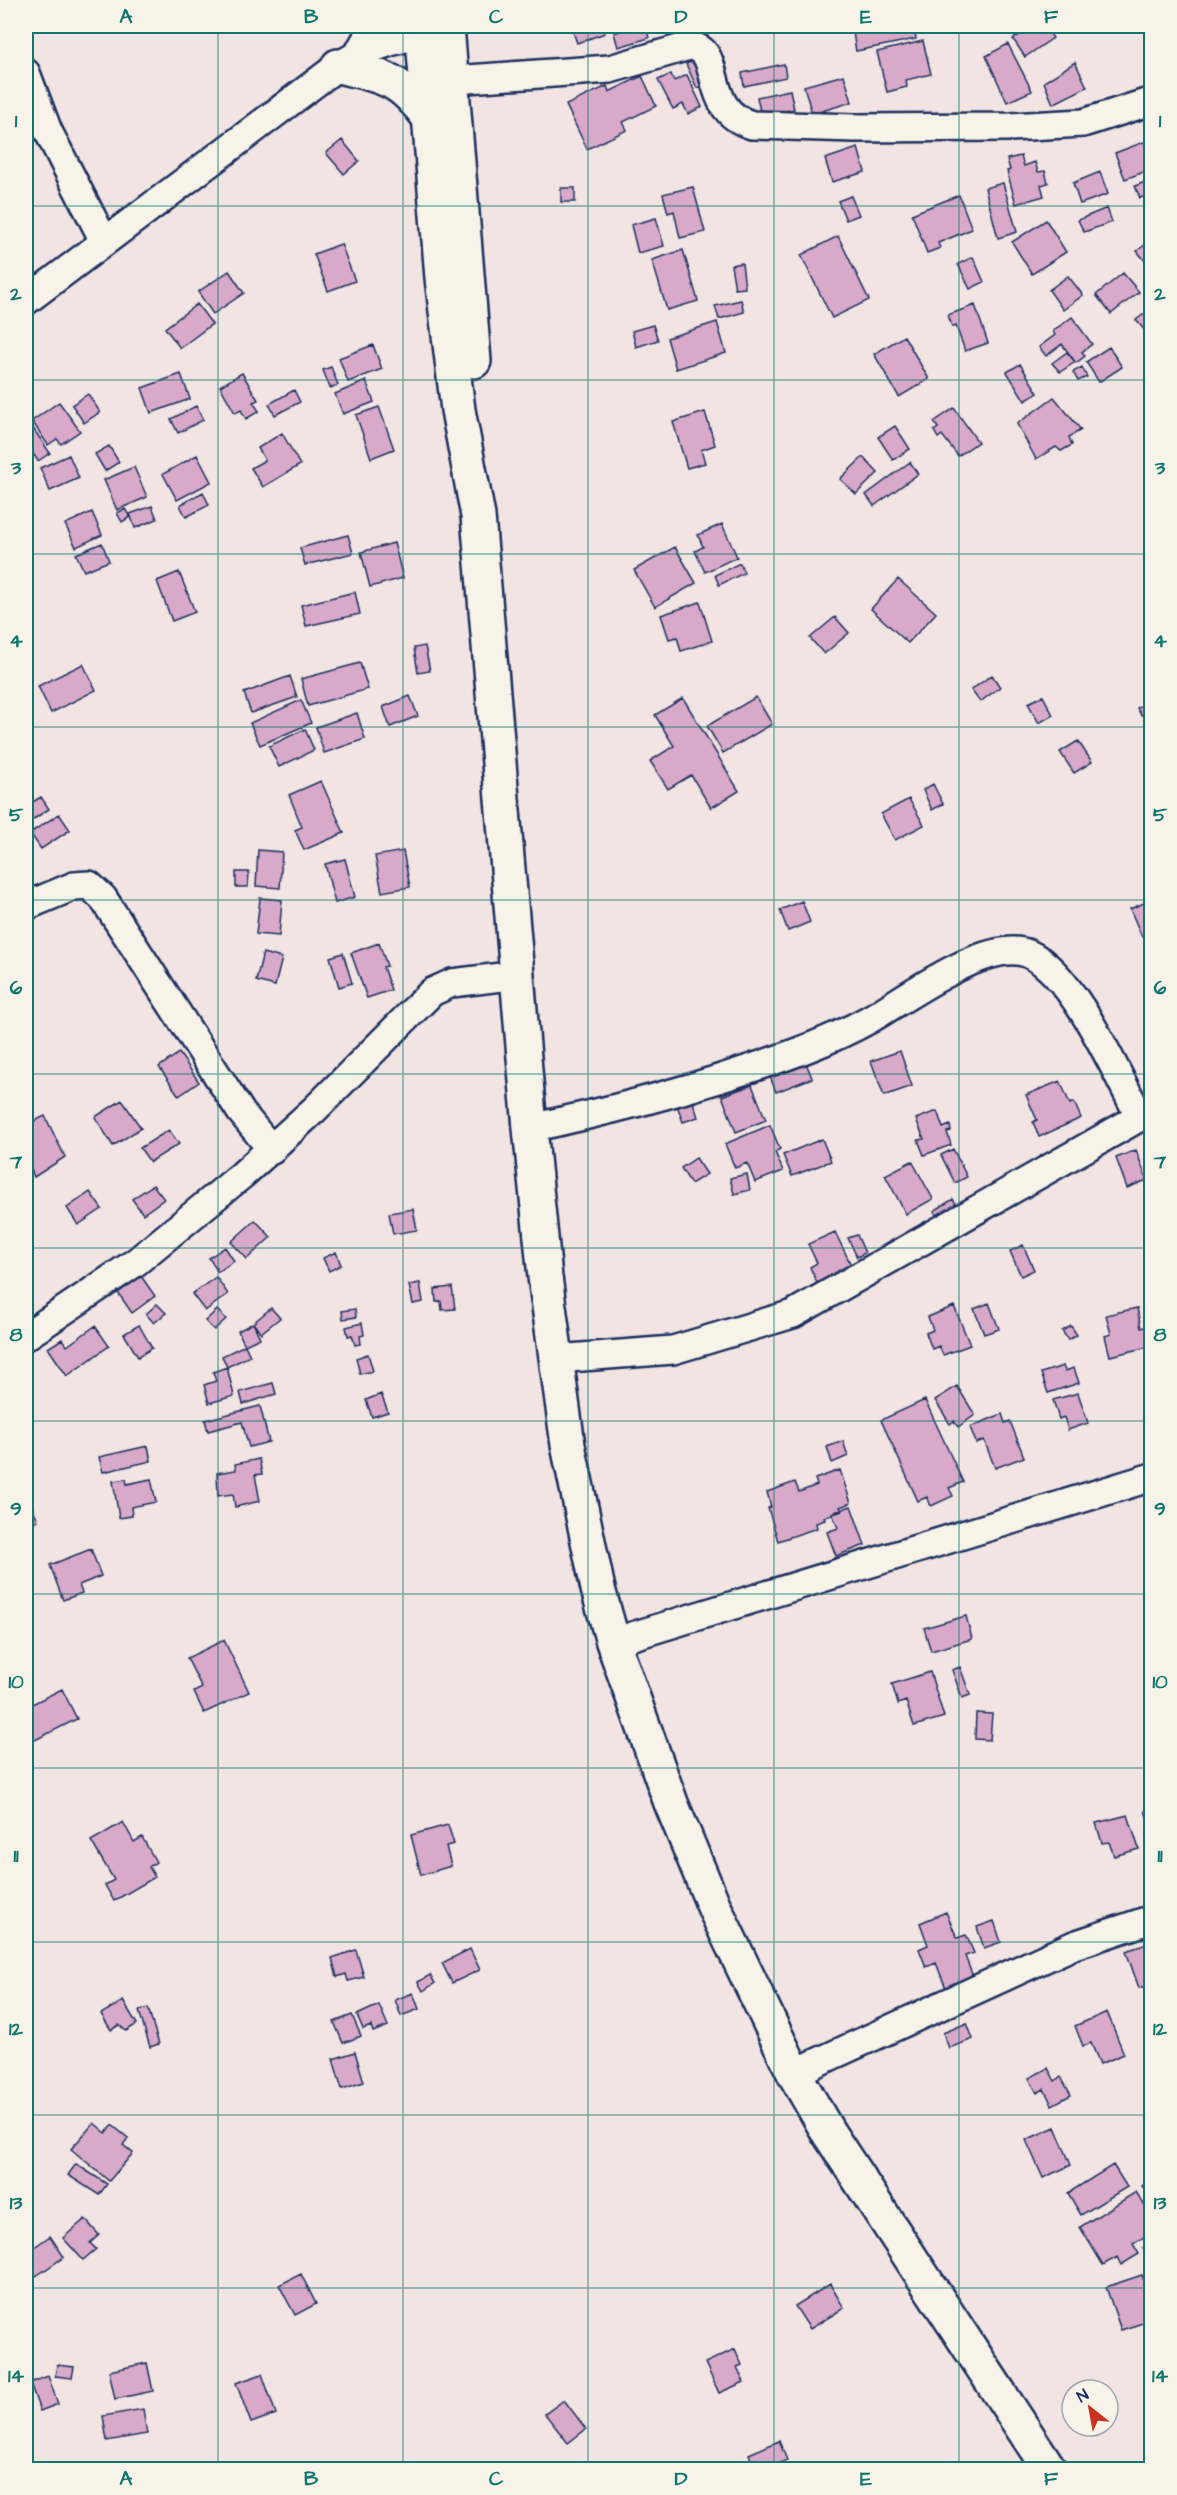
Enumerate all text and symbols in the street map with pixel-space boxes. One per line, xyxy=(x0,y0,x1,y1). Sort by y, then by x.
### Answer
text: A xyxy=(120,3,133,31)
text: B xyxy=(304,3,319,31)
text: C xyxy=(489,3,504,31)
text: D xyxy=(675,3,688,31)
text: E xyxy=(860,3,872,31)
text: F xyxy=(1044,3,1059,31)
text: 1 xyxy=(15,107,18,135)
text: 1 xyxy=(1159,107,1162,135)
text: 2 xyxy=(9,280,22,308)
text: 2 xyxy=(1153,280,1166,308)
text: 3 xyxy=(10,454,22,482)
text: 3 xyxy=(1154,454,1166,482)
text: 4 xyxy=(9,627,23,655)
text: 4 xyxy=(1153,627,1167,655)
text: 5 xyxy=(9,801,24,829)
text: 5 xyxy=(1153,801,1168,829)
text: 6 xyxy=(10,974,23,1002)
text: 6 xyxy=(1154,974,1167,1002)
text: 7 xyxy=(9,1148,23,1176)
text: 7 xyxy=(1153,1148,1167,1176)
text: 8 xyxy=(10,1321,23,1349)
text: 8 xyxy=(1154,1321,1167,1349)
text: 9 xyxy=(10,1495,22,1523)
text: 9 xyxy=(1154,1495,1166,1523)
text: 10 xyxy=(8,1668,24,1696)
text: 10 xyxy=(1152,1668,1168,1696)
text: 11 xyxy=(13,1842,19,1870)
text: 11 xyxy=(1157,1842,1163,1870)
text: 12 xyxy=(9,2015,24,2043)
text: 12 xyxy=(1153,2015,1168,2043)
text: 13 xyxy=(10,2189,23,2217)
text: 13 xyxy=(1154,2189,1167,2217)
text: 14 xyxy=(8,2362,24,2390)
text: 14 xyxy=(1152,2362,1168,2390)
north arrow xyxy=(1060,2378,1120,2438)
text: N xyxy=(1073,2384,1093,2408)
text: A xyxy=(120,2465,133,2493)
text: B xyxy=(304,2465,319,2493)
text: C xyxy=(489,2465,504,2493)
text: D xyxy=(675,2465,688,2493)
text: E xyxy=(860,2465,872,2493)
text: F xyxy=(1044,2465,1059,2493)

